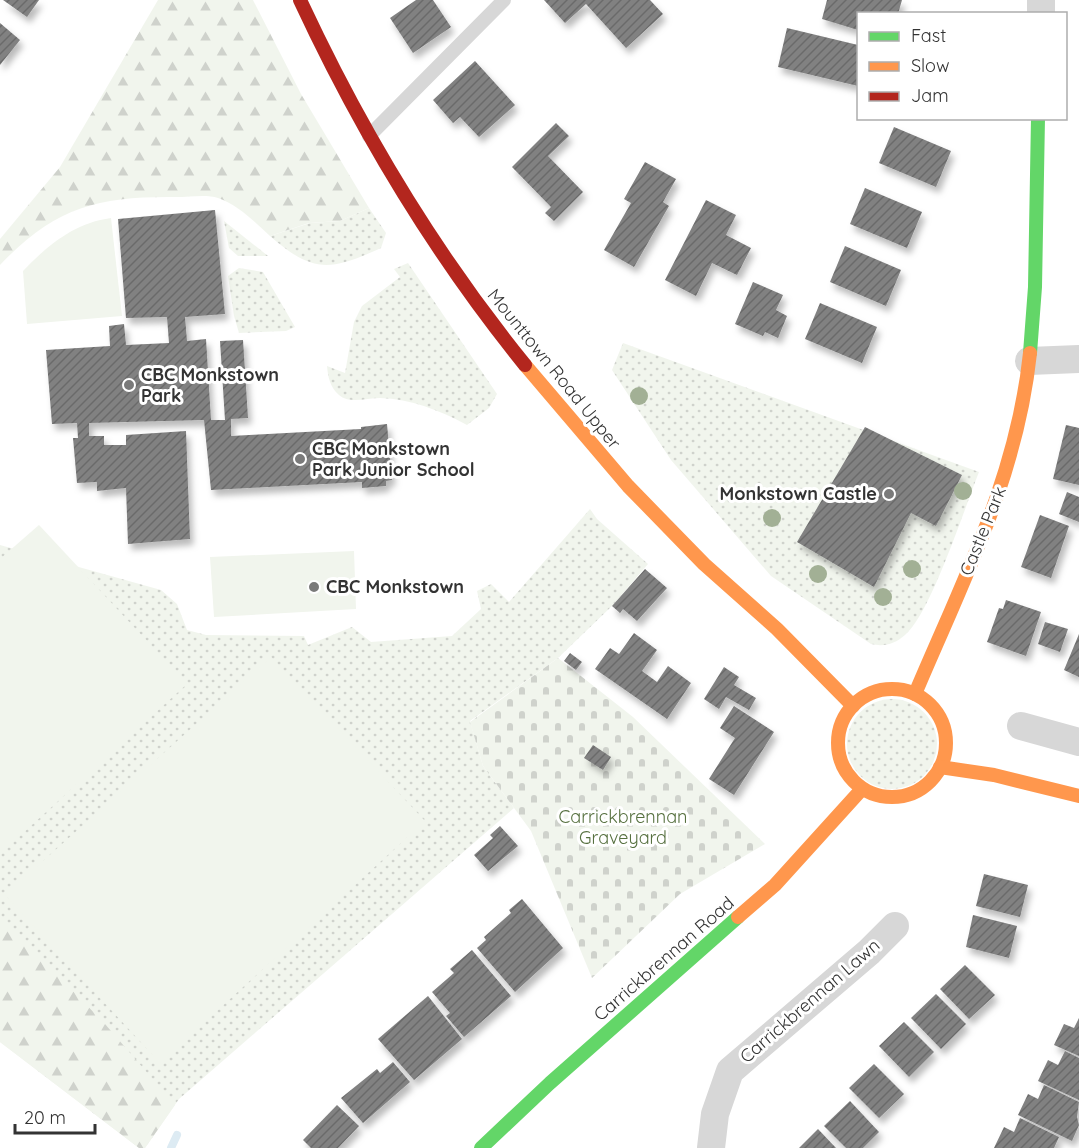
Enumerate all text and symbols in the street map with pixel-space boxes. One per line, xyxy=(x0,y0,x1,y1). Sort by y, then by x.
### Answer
legend xyxy=(857,12,1067,120)
text: Fast xyxy=(911,24,946,47)
text: Slow xyxy=(911,54,949,77)
text: Jam xyxy=(911,84,949,107)
street label: Mounttown Road Upper xyxy=(483,284,626,454)
place label: CBC Monkstown Park xyxy=(141,363,279,407)
marker: CBC Monkstown Park xyxy=(122,378,136,392)
place label: CBC Monkstown Park Junior School xyxy=(312,437,475,481)
marker: CBC Monkstown Park Junior School xyxy=(293,452,307,466)
place label: Monkstown Castle xyxy=(719,482,877,505)
street label: Castle Park xyxy=(954,483,1011,579)
marker: Monkstown Castle xyxy=(882,487,896,501)
place label: CBC Monkstown xyxy=(326,575,464,598)
marker: CBC Monkstown xyxy=(307,580,321,594)
park label: Carrickbrennan Graveyard xyxy=(559,805,687,849)
street label: Carrickbrennan Road xyxy=(589,891,739,1026)
street label: Carrickbrennan Lawn xyxy=(735,933,884,1068)
scale bar xyxy=(15,1097,94,1135)
text: 20 m xyxy=(24,1106,66,1129)

